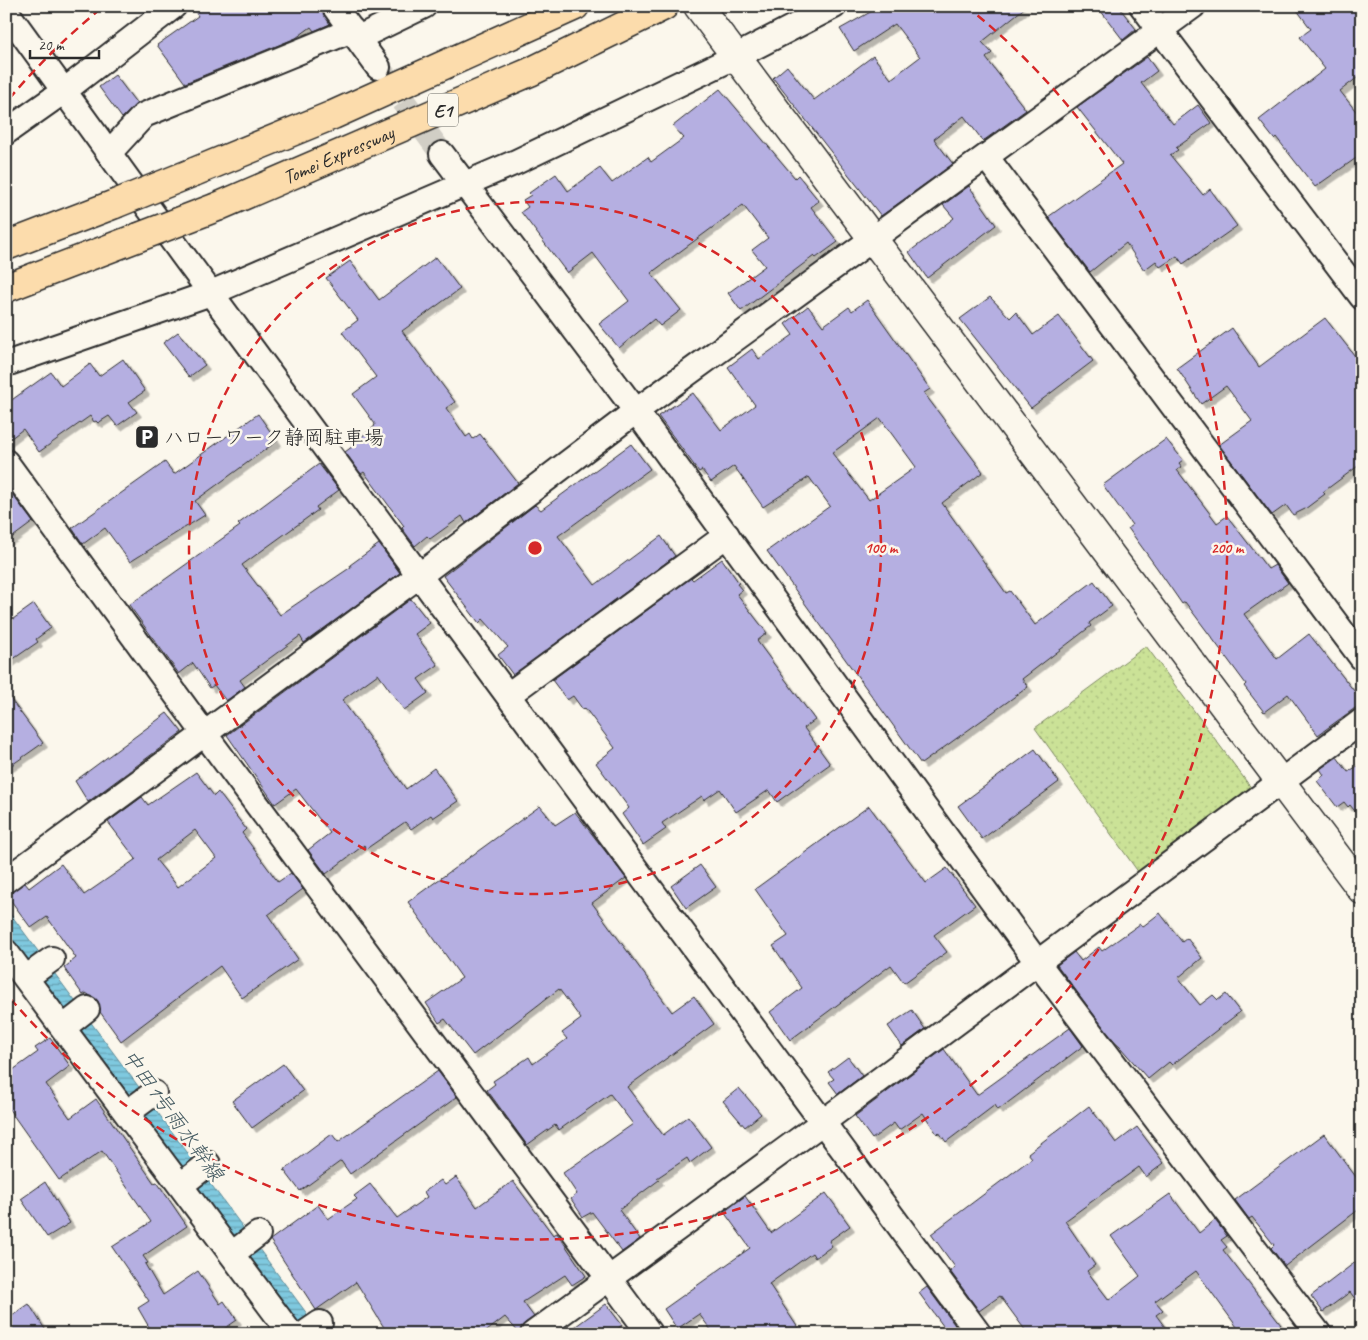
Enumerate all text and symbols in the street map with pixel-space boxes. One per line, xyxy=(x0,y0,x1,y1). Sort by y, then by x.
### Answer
scale bar xyxy=(30,28,99,60)
text: 20 m xyxy=(38,36,65,55)
road number: E1 xyxy=(428,94,458,126)
street label: Tomei Expressway xyxy=(279,120,399,190)
parking icon: ハローワーク静岡駐車場 xyxy=(134,424,160,450)
place label: ハローワーク静岡駐車場 xyxy=(164,425,384,450)
centre of rings xyxy=(526,539,544,557)
text: 100 m xyxy=(865,539,899,558)
text: 200 m xyxy=(1211,539,1245,558)
water label: 中田1号雨水幹線 xyxy=(117,1044,230,1187)

